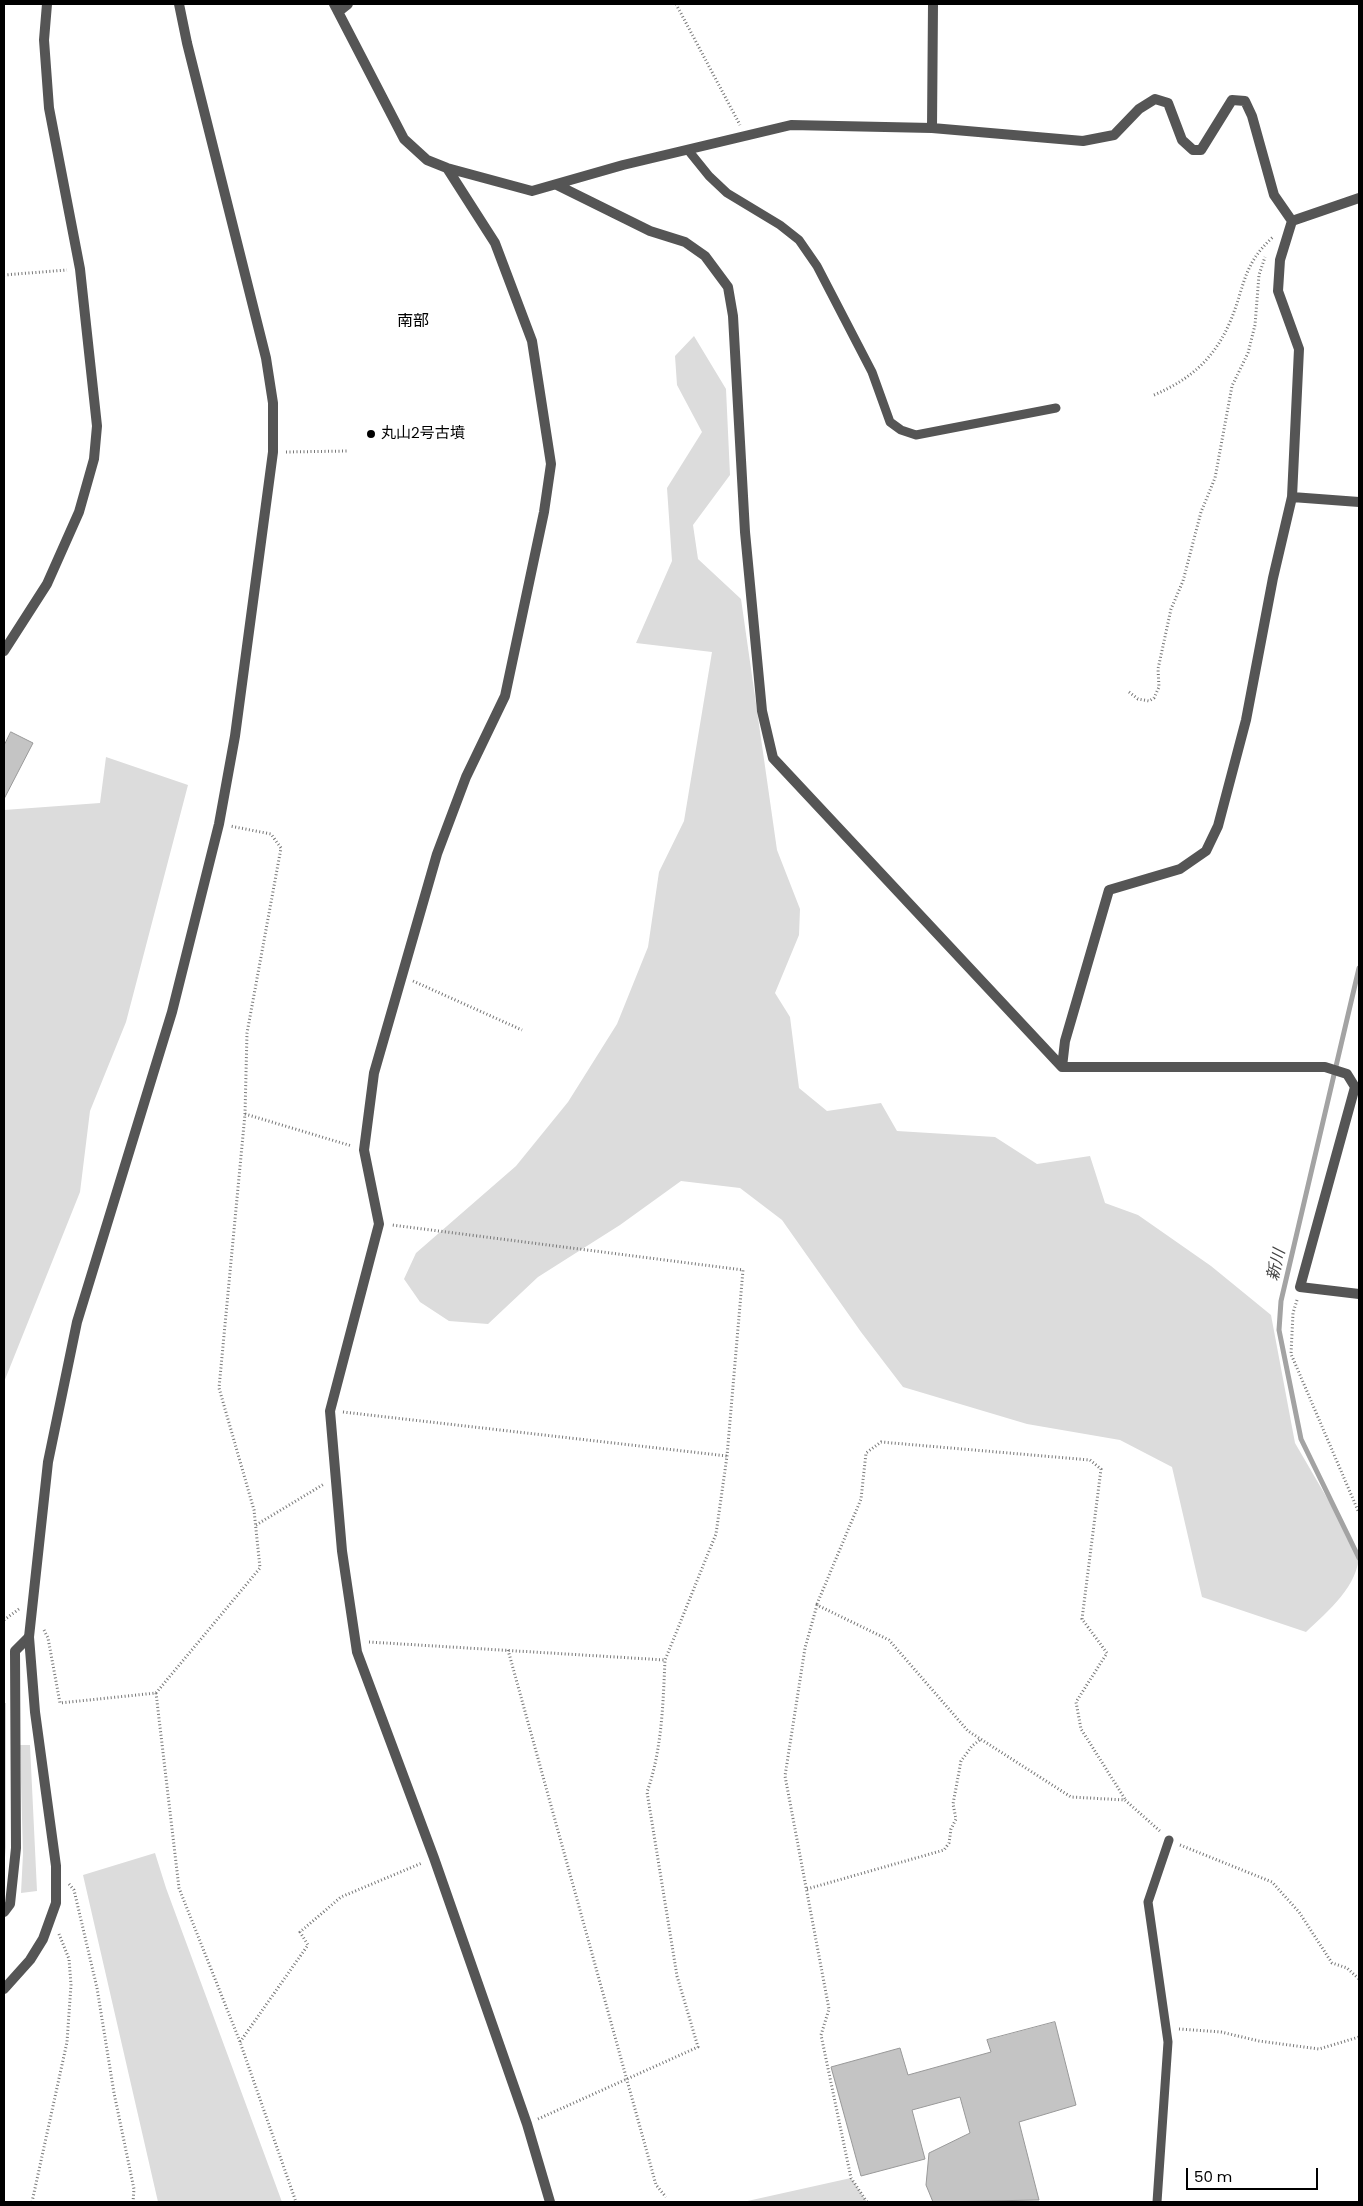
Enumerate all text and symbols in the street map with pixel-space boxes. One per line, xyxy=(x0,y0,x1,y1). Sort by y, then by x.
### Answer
district label: 南部 xyxy=(397,312,429,332)
place label: 丸山2号古墳 xyxy=(381,425,465,443)
marker: 丸山2号古墳 xyxy=(365,428,377,440)
water label: 新川 xyxy=(1264,1247,1290,1283)
scale bar xyxy=(1188,2158,1320,2190)
text: 50 m xyxy=(1194,2166,1232,2187)

